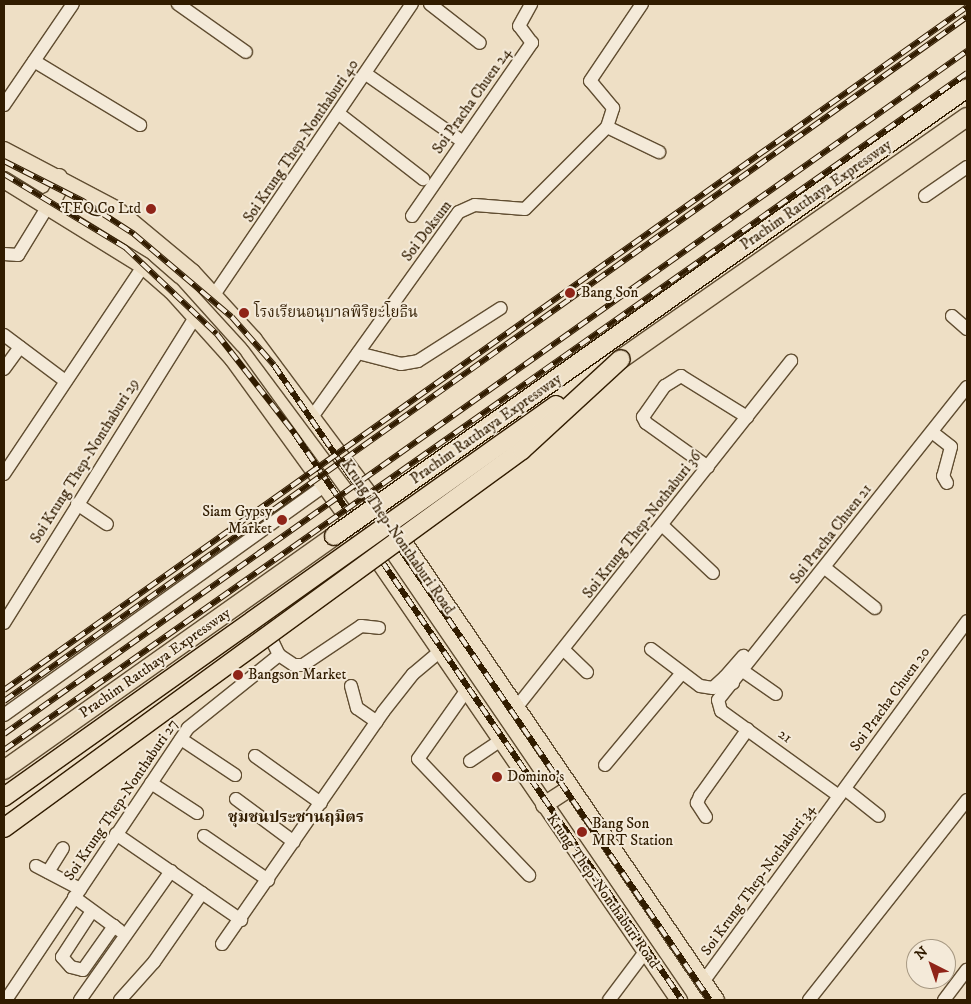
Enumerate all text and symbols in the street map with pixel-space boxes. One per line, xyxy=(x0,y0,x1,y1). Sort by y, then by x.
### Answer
street label: Soi Pracha Chuen 24 xyxy=(429,45,515,157)
street label: Soi Krung Thep-Nonthaburi 40 xyxy=(240,56,362,226)
street label: Prachim Ratthaya Expressway xyxy=(737,136,895,254)
street label: Soi Doksum xyxy=(398,197,456,265)
place label: TEQ Co Ltd xyxy=(61,200,141,218)
marker: TEQ Co Ltd xyxy=(145,203,157,215)
place label: Bang Son xyxy=(581,284,638,302)
marker: Bang Son xyxy=(563,286,577,300)
place label: โรงเรียนอนุบาลพิริยะโยธิน xyxy=(254,304,418,322)
marker: โรงเรียนอนุบาลพิริยะโยธิน xyxy=(238,307,250,319)
street label: Prachim Ratthaya Expressway xyxy=(407,370,565,488)
street label: Soi Krung Thep-Nonthaburi 29 xyxy=(27,375,143,547)
street label: Soi Krung Thep-Nothaburi 36 xyxy=(579,448,705,602)
street label: Krung Thep-Nonthaburi Road xyxy=(338,456,458,618)
street label: Soi Pracha Chuen 21 xyxy=(786,480,876,588)
place label: Siam Gypsy Market xyxy=(202,502,272,537)
marker: Siam Gypsy Market xyxy=(276,514,288,526)
street label: Prachim Ratthaya Expressway xyxy=(76,604,234,722)
street label: Soi Pracha Chuen 20 xyxy=(846,643,934,755)
place label: Bangson Market xyxy=(248,666,346,684)
marker: Bangson Market xyxy=(232,669,244,681)
street label: Soi Krung Thep-Nonthaburi 27 xyxy=(60,716,182,884)
street label: 21 xyxy=(775,725,795,747)
place label: Domino's xyxy=(507,768,564,786)
marker: Domino's xyxy=(491,771,503,783)
street label: Soi Krung Thep-Nothaburi 34 xyxy=(697,801,819,959)
district label: ชุมชนประชานฤมิตร xyxy=(228,807,364,827)
street label: Krung Thep-Nonthaburi Road xyxy=(543,810,663,972)
place label: Bang Son MRT Station xyxy=(592,814,673,849)
marker: Bang Son MRT Station xyxy=(576,826,588,838)
north arrow xyxy=(906,939,956,989)
text: N xyxy=(912,943,932,964)

